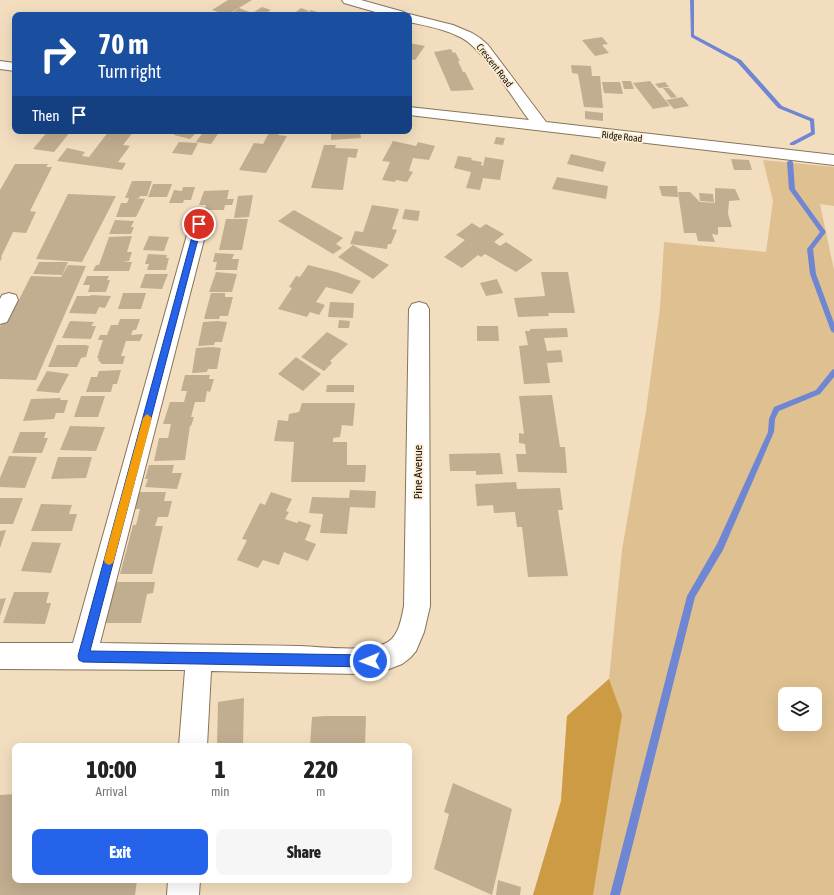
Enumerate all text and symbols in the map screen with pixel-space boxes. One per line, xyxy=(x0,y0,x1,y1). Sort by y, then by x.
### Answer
icon: right xyxy=(32,28,84,80)
text: 70 m xyxy=(98,28,148,60)
street label: Crescent Road xyxy=(474,41,515,89)
text: Turn right xyxy=(98,61,161,82)
icon: arrive xyxy=(68,104,90,126)
text: Then xyxy=(32,107,60,124)
street label: Ridge Road xyxy=(601,129,643,144)
pin xyxy=(182,207,216,241)
icon: arrive xyxy=(188,213,210,235)
street label: Pine Avenue xyxy=(411,445,425,499)
position arrow xyxy=(349,640,391,682)
map controls xyxy=(778,687,822,731)
button: layers xyxy=(778,687,822,731)
text: 10:00 xyxy=(86,756,137,783)
text: 1 xyxy=(215,756,226,783)
text: 220 xyxy=(304,756,338,783)
text: Arrival xyxy=(96,784,127,799)
text: min xyxy=(211,784,230,799)
text: m xyxy=(316,784,325,799)
button: Exit xyxy=(32,829,208,875)
button: Share xyxy=(216,829,392,875)

